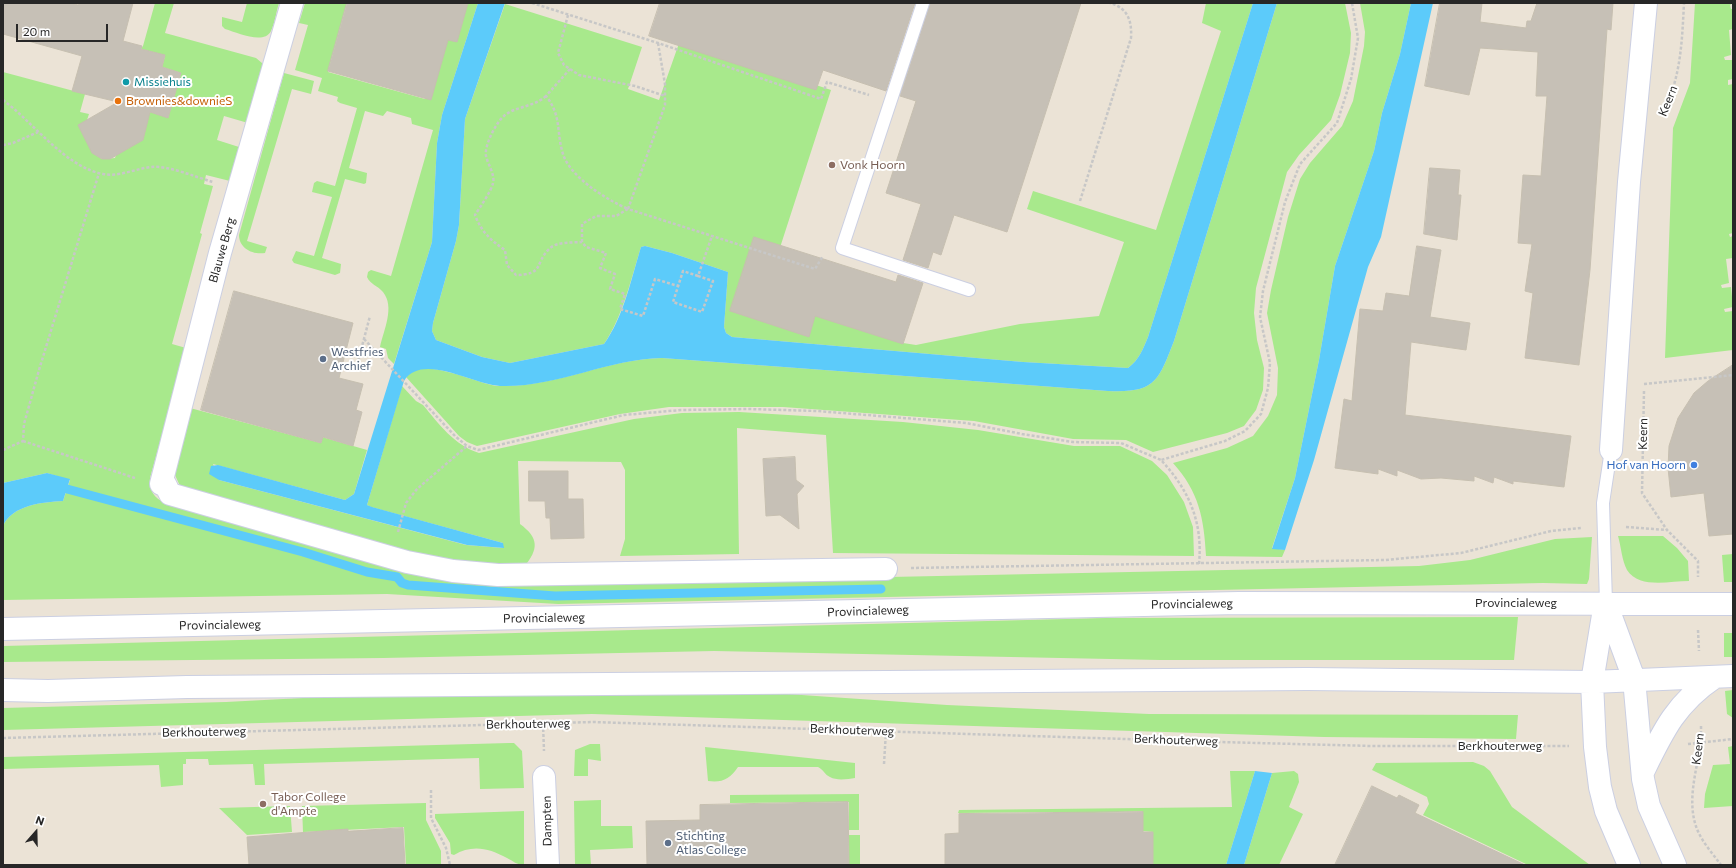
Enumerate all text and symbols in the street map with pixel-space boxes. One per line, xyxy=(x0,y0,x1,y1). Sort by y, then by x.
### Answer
scale bar xyxy=(18,16,110,42)
text: 20 m xyxy=(23,24,50,38)
place label: Missiehuis xyxy=(134,75,191,89)
marker: Missiehuis xyxy=(121,77,131,87)
street label: Keern xyxy=(1655,83,1681,119)
place label: Brownies&downieS xyxy=(126,94,232,108)
marker: Brownies&downieS xyxy=(113,96,123,106)
place label: Vonk Hoorn xyxy=(840,158,905,172)
marker: Vonk Hoorn xyxy=(827,160,837,170)
street label: Blauwe Berg xyxy=(206,216,238,284)
place label: Westfries Archief xyxy=(331,345,383,373)
marker: Westfries Archief xyxy=(318,354,328,364)
street label: Keern xyxy=(1636,418,1650,450)
place label: Hof van Hoorn xyxy=(1606,458,1686,472)
marker: Hof van Hoorn xyxy=(1689,460,1699,470)
street label: Provincialeweg xyxy=(1151,596,1233,612)
street label: Provincialeweg xyxy=(1475,596,1557,610)
street label: Provincialeweg xyxy=(827,602,909,620)
street label: Provincialeweg xyxy=(503,610,585,626)
street label: Provincialeweg xyxy=(179,617,261,633)
street label: Berkhouterweg xyxy=(486,716,570,732)
street label: Berkhouterweg xyxy=(810,721,894,739)
street label: Berkhouterweg xyxy=(162,724,246,740)
street label: Berkhouterweg xyxy=(1134,731,1218,749)
street label: Keern xyxy=(1689,732,1707,766)
street label: Berkhouterweg xyxy=(1458,739,1542,753)
place label: Tabor College d'Ampte xyxy=(271,790,346,818)
street label: Dampten xyxy=(539,796,555,846)
marker: Tabor College d'Ampte xyxy=(258,799,268,809)
north arrow xyxy=(16,812,56,852)
text: N xyxy=(34,813,46,828)
place label: Stichting Atlas College xyxy=(676,829,746,857)
marker: Stichting Atlas College xyxy=(663,838,673,848)

